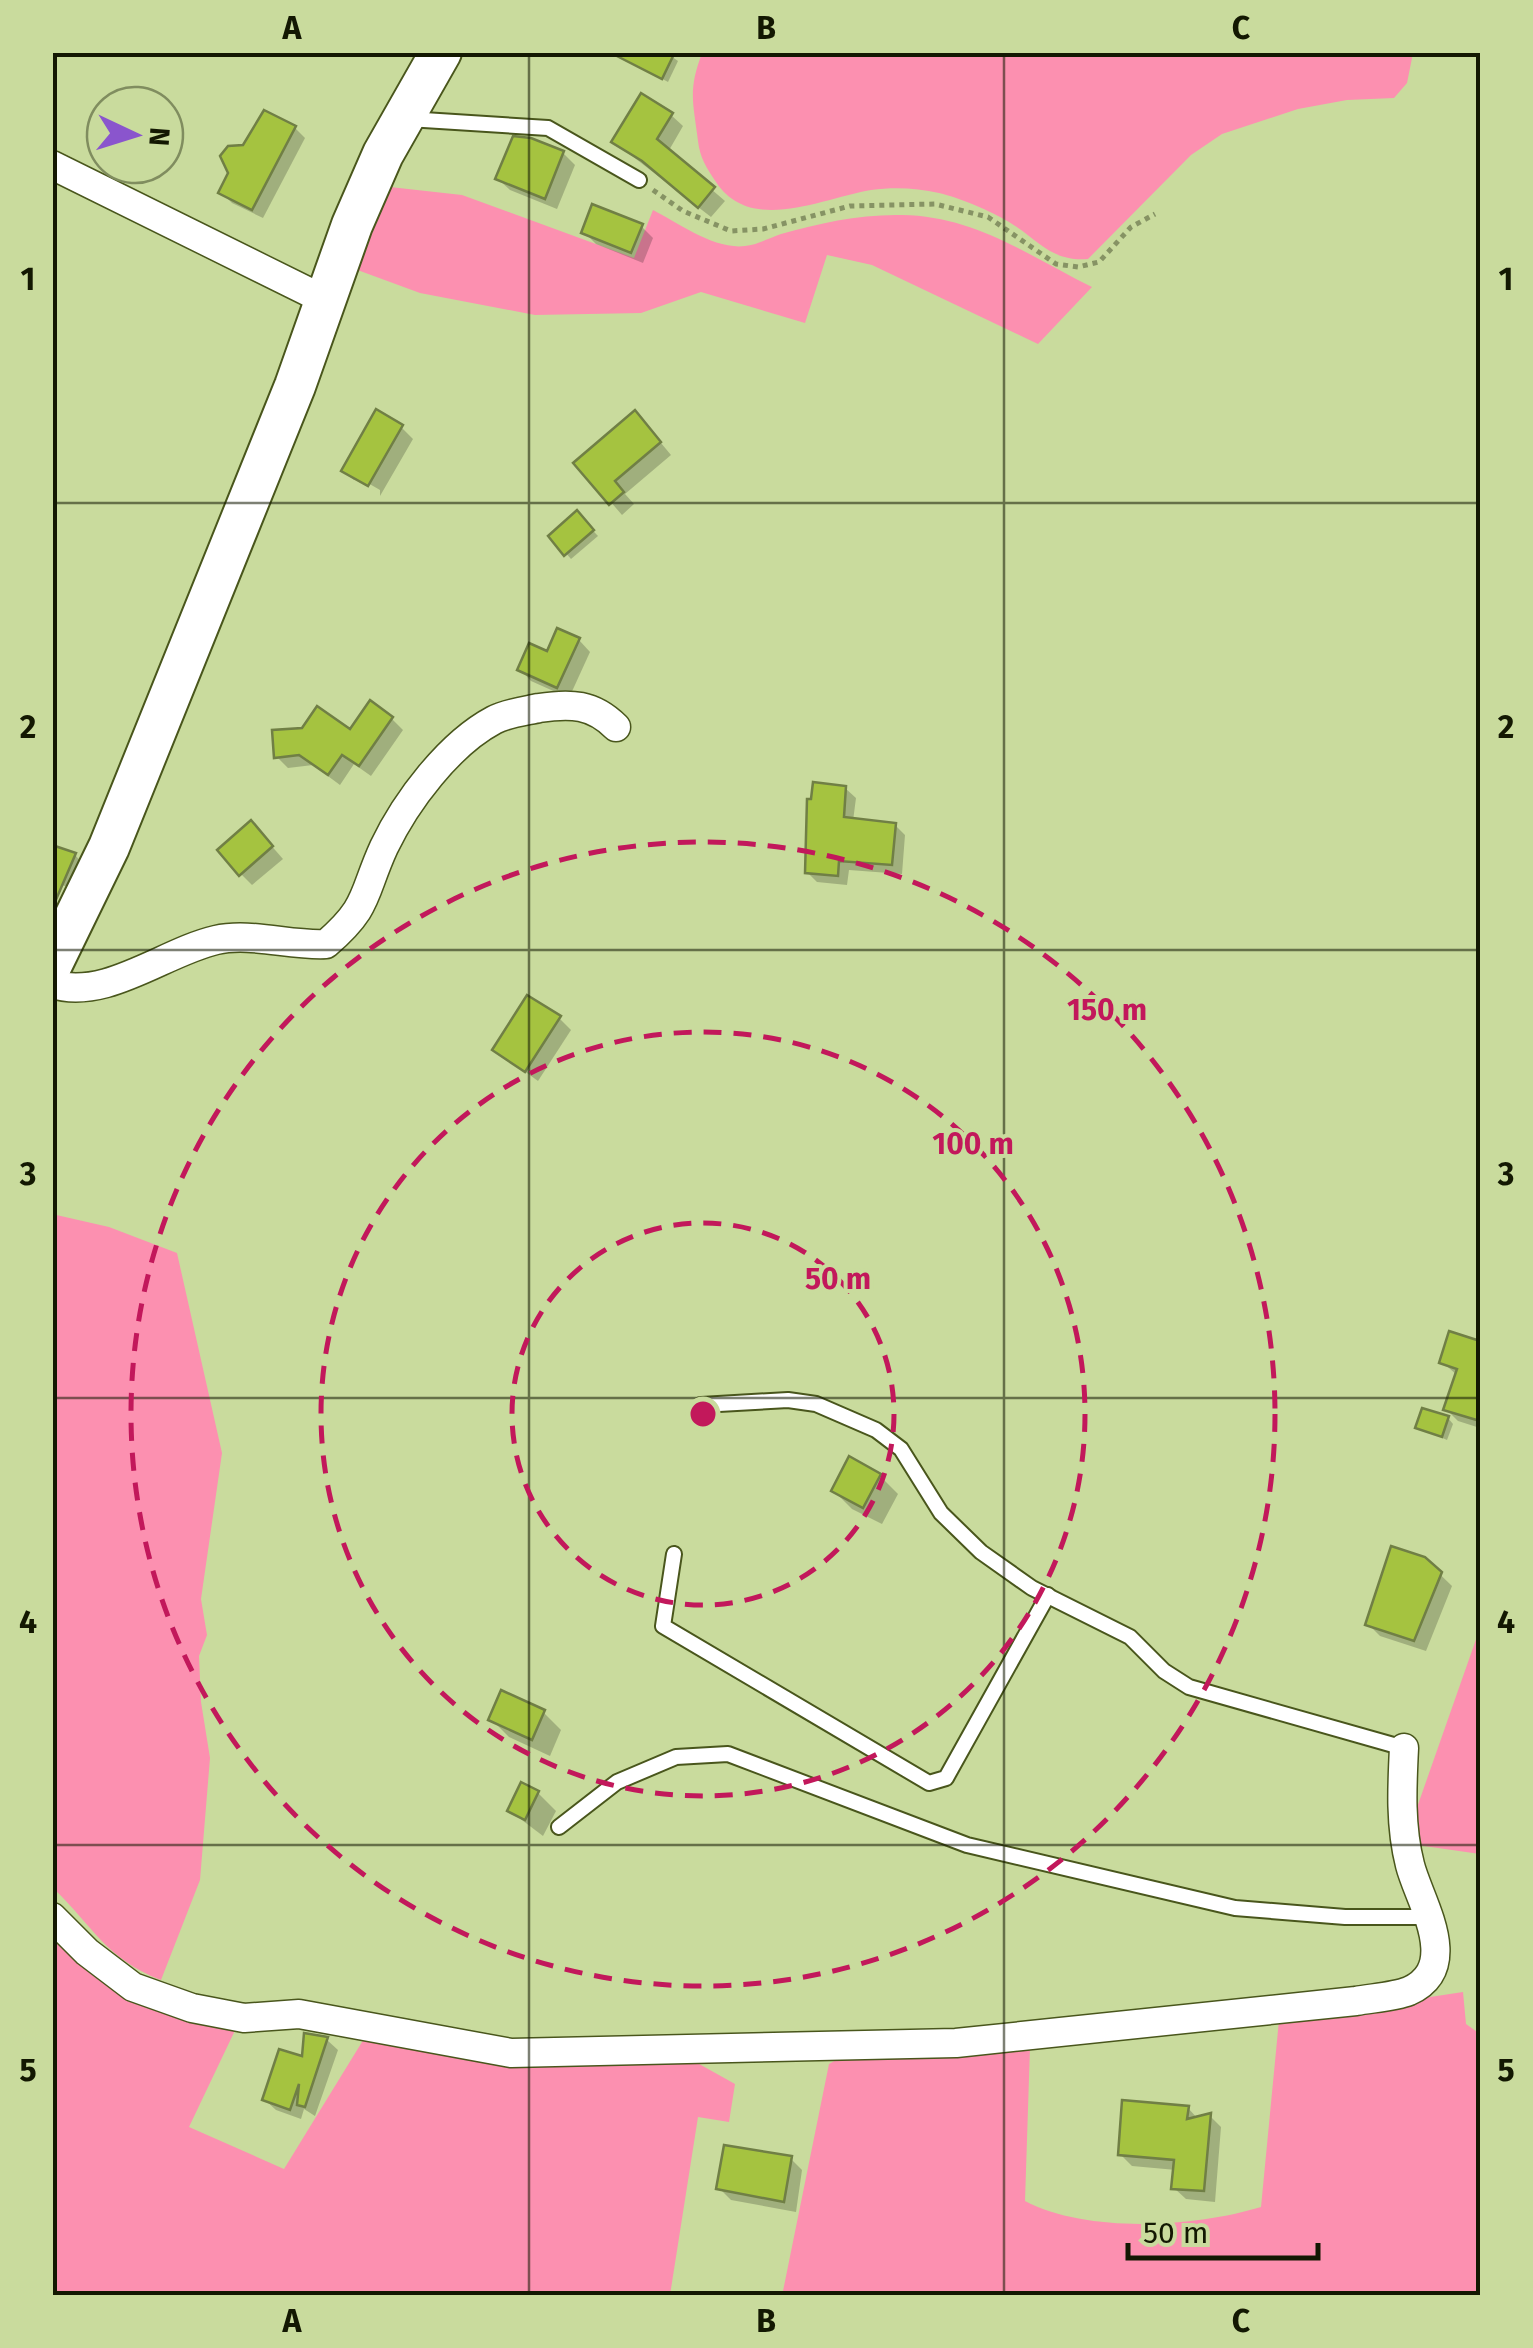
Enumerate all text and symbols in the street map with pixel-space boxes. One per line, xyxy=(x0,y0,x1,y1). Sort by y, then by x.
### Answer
text: A xyxy=(282,9,303,47)
text: B xyxy=(756,9,776,47)
text: C xyxy=(1232,9,1251,47)
north arrow xyxy=(85,85,185,185)
text: N xyxy=(142,126,177,147)
text: 1 xyxy=(21,260,35,298)
text: 1 xyxy=(1499,260,1513,298)
text: 2 xyxy=(20,708,36,746)
text: 2 xyxy=(1498,708,1514,746)
text: 150 m xyxy=(1067,992,1147,1028)
text: 100 m xyxy=(932,1126,1014,1162)
text: 3 xyxy=(19,1155,36,1193)
text: 3 xyxy=(1497,1155,1514,1193)
text: 50 m xyxy=(805,1261,871,1297)
centre of rings xyxy=(685,1396,721,1432)
text: 4 xyxy=(19,1603,37,1641)
text: 4 xyxy=(1497,1603,1515,1641)
text: 5 xyxy=(19,2051,37,2089)
text: 5 xyxy=(1497,2051,1515,2089)
scale bar xyxy=(1128,2198,1318,2260)
text: 50 m xyxy=(1143,2215,1208,2251)
text: A xyxy=(282,2302,303,2340)
text: B xyxy=(756,2302,776,2340)
text: C xyxy=(1232,2302,1251,2340)

